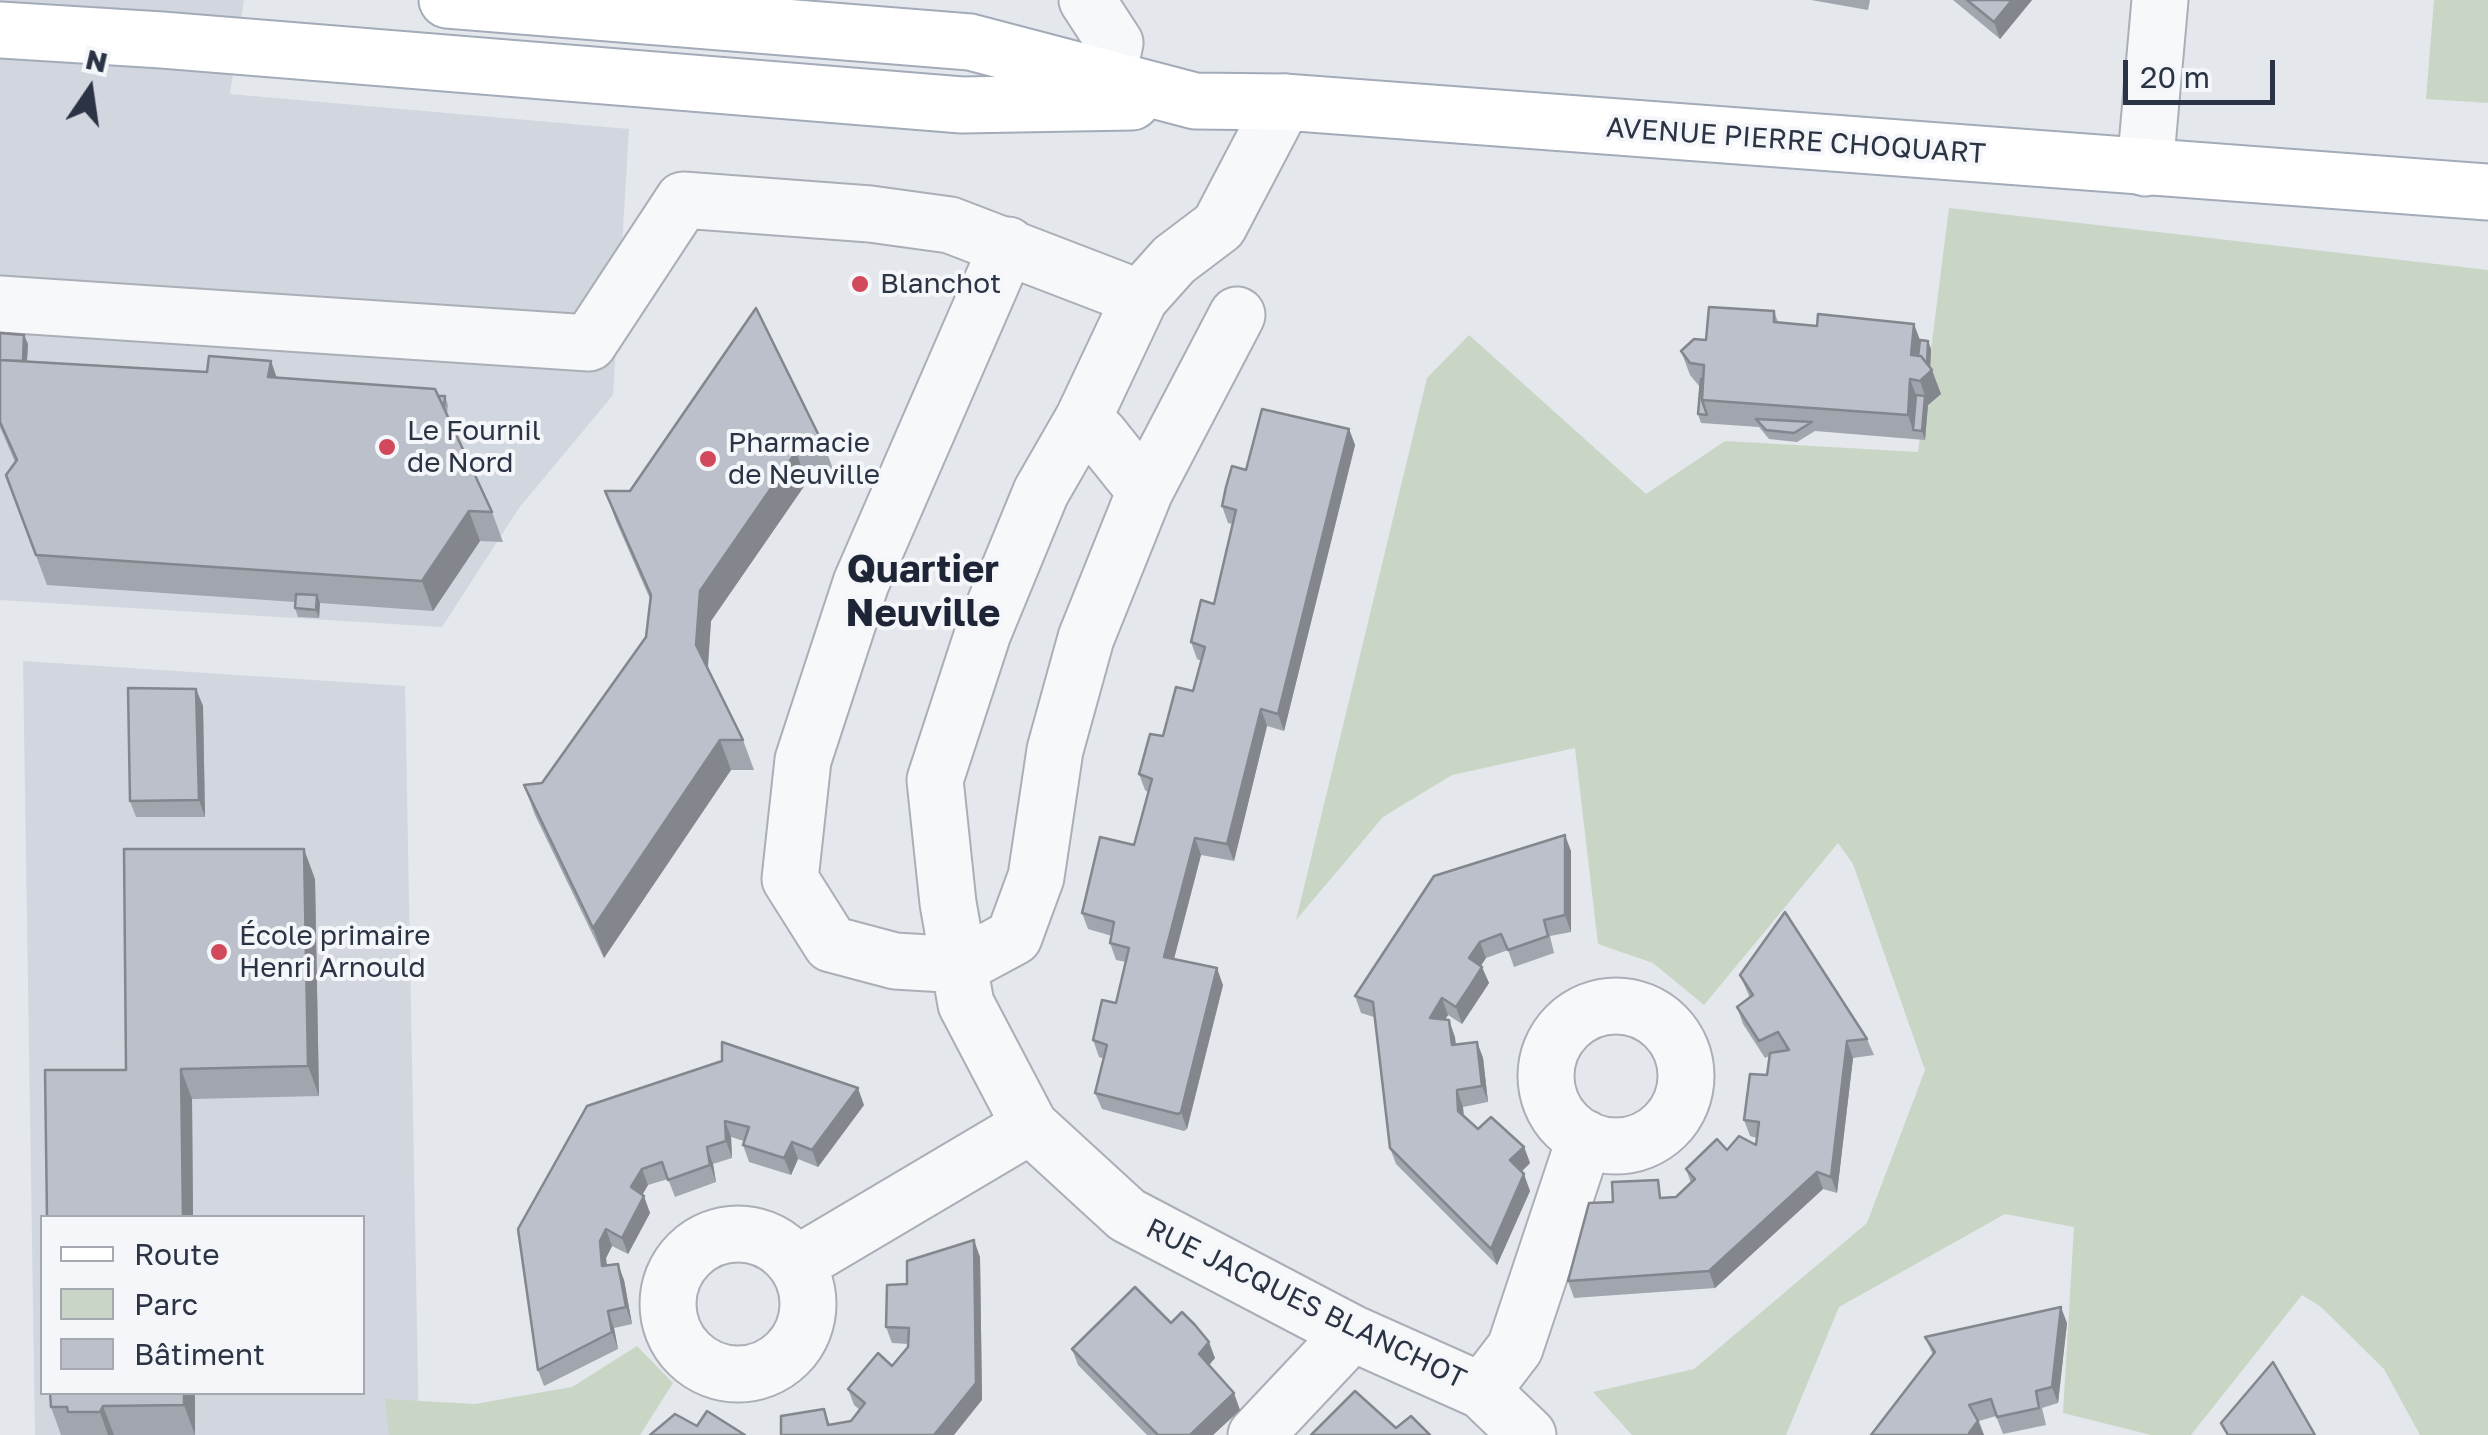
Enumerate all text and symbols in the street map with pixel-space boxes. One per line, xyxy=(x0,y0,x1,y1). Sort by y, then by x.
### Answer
north arrow xyxy=(40,40,140,140)
scale bar xyxy=(2128,40,2280,102)
text: N xyxy=(83,42,111,79)
text: 20 m xyxy=(2140,59,2210,95)
street label: AVENUE PIERRE CHOQUART xyxy=(1605,111,1987,171)
place label: Blanchot xyxy=(880,267,1001,301)
marker: Blanchot xyxy=(849,273,871,295)
place label: Le Fournil de Nord xyxy=(407,414,541,480)
place label: Pharmacie de Neuville xyxy=(728,426,880,492)
marker: Le Fournil de Nord xyxy=(376,436,398,458)
marker: Pharmacie de Neuville xyxy=(697,448,719,470)
district label: Quartier Neuville xyxy=(846,547,1000,636)
place label: École primaire Henri Arnould xyxy=(239,919,430,985)
marker: École primaire Henri Arnould xyxy=(208,941,230,963)
street label: RUE JACQUES BLANCHOT xyxy=(1141,1212,1471,1396)
legend xyxy=(40,1215,365,1395)
text: Route xyxy=(134,1236,220,1272)
text: Parc xyxy=(134,1286,198,1322)
text: Bâtiment xyxy=(134,1336,265,1372)

